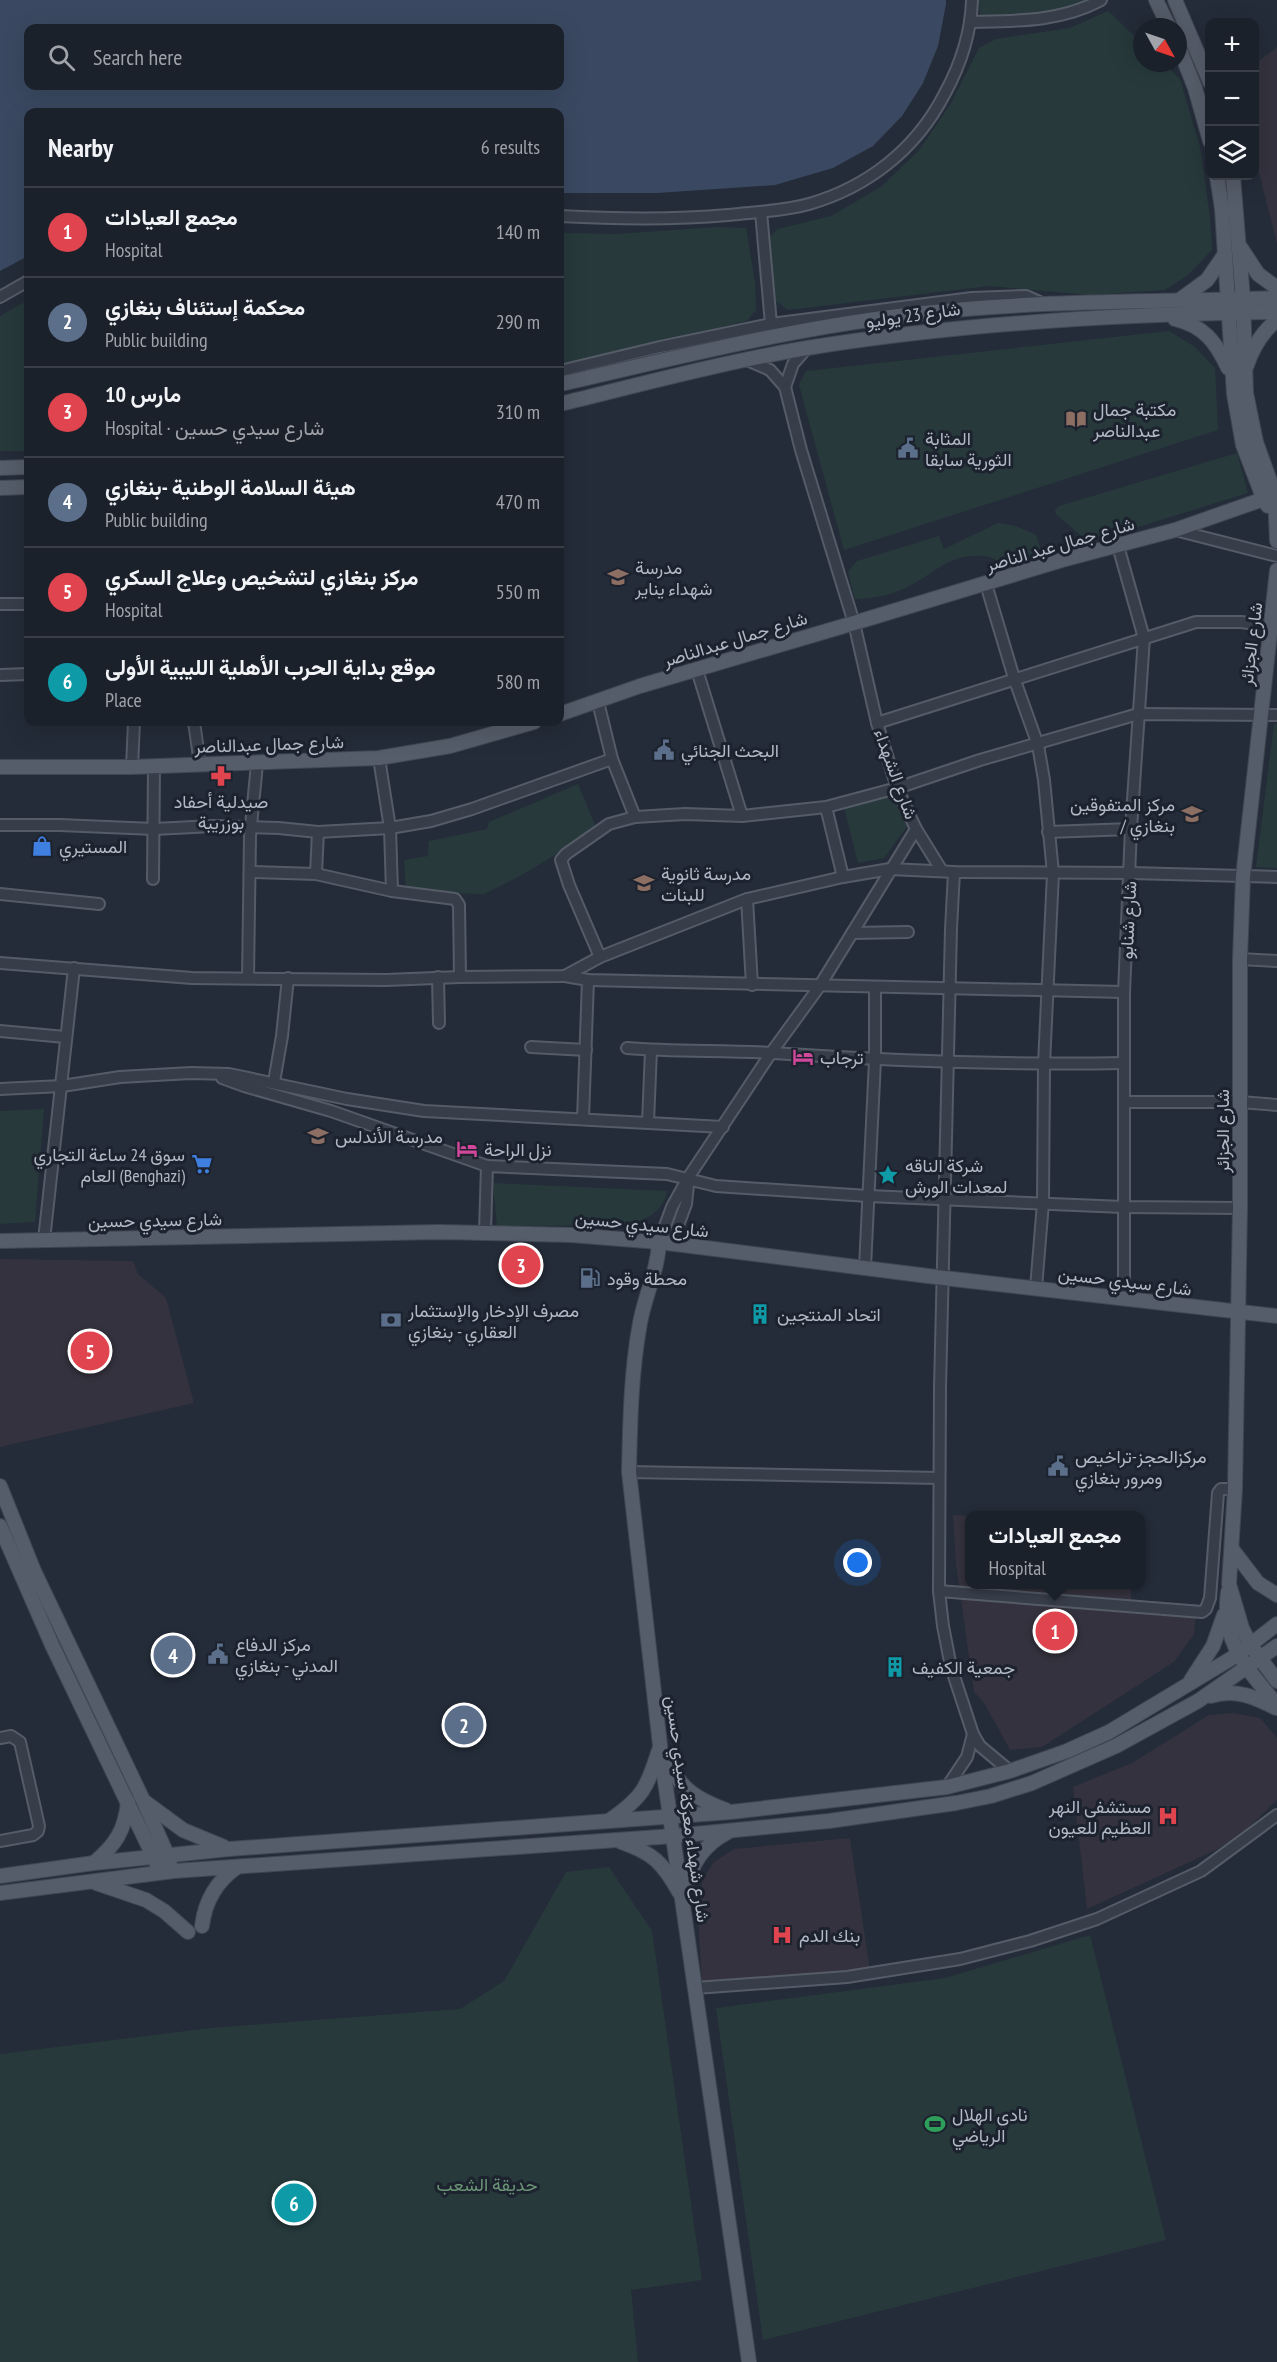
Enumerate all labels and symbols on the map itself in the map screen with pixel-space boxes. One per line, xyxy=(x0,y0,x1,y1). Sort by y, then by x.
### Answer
north arrow xyxy=(1133,18,1187,72)
street label: شارع 23 يوليو xyxy=(864,297,962,334)
place label: مكتبة جمال عبدالناصر xyxy=(1092,398,1176,442)
library icon: مكتبة جمال عبدالناصر xyxy=(1064,407,1088,431)
place label: المثابة الثورية سابقا xyxy=(925,427,1012,471)
public building icon: المثابة الثورية سابقا xyxy=(896,436,920,460)
street label: شارع جمال عبد الناصر xyxy=(982,512,1137,577)
place label: مدرسة شهداء يناير xyxy=(634,556,713,600)
school or university icon: مدرسة شهداء يناير xyxy=(606,565,630,589)
street label: شارع الجزائر xyxy=(1234,601,1269,688)
street label: شارع جمال عبدالناصر xyxy=(659,606,810,673)
street label: شارع الشهداء xyxy=(868,726,923,823)
street label: شارع جمال عبدالناصر xyxy=(193,730,344,759)
public building icon: البحث الجنائي xyxy=(652,738,676,762)
place label: البحث الجنائي xyxy=(681,739,779,766)
pharmacy icon: صيدلية أحفاد بوزريبة xyxy=(209,764,233,788)
place label: صيدلية أحفاد بوزريبة xyxy=(174,790,268,834)
place label: مركز المتفوقين / بنغازي xyxy=(1070,793,1175,841)
school or university icon: مركز المتفوقين / بنغازي xyxy=(1180,802,1204,826)
shop icon: المستيري xyxy=(30,834,54,858)
place label: المستيري xyxy=(59,835,127,862)
place label: مدرسة ثانوية للبنات xyxy=(661,862,751,906)
school or university icon: مدرسة ثانوية للبنات xyxy=(632,871,656,895)
street label: شارع شنابو xyxy=(1114,880,1143,960)
hotel icon: ترجاب xyxy=(791,1045,815,1069)
place label: ترجاب xyxy=(820,1046,864,1069)
street label: شارع الجزائر xyxy=(1211,1089,1235,1174)
school or university icon: مدرسة الأندلس xyxy=(306,1124,330,1148)
place label: مدرسة الأندلس xyxy=(335,1125,443,1148)
hotel icon: نزل الراحة xyxy=(455,1137,479,1161)
place label: نزل الراحة xyxy=(484,1138,552,1161)
place label: سوق 24 ساعة التجاري العام (Benghazi) xyxy=(33,1143,186,1188)
supermarket icon: سوق 24 ساعة التجاري العام (Benghazi) xyxy=(190,1152,214,1176)
place label: شركة الناقه لمعدات الورش xyxy=(905,1154,1008,1198)
place icon: شركة الناقه لمعدات الورش xyxy=(876,1163,900,1187)
street label: شارع سيدي حسين xyxy=(574,1206,710,1246)
street label: شارع سيدي حسين xyxy=(88,1207,222,1237)
pin: 3 xyxy=(502,1242,540,1288)
street label: شارع سيدي حسين xyxy=(1057,1261,1193,1305)
fuel station icon: محطة وقود xyxy=(578,1266,602,1290)
place label: محطة وقود xyxy=(607,1267,687,1290)
place label: مصرف الإدخار والإستثمار العقاري - بنغازي xyxy=(407,1299,579,1347)
building icon: اتحاد المنتجين xyxy=(748,1302,772,1326)
place label: اتحاد المنتجين xyxy=(777,1303,881,1326)
bank icon: مصرف الإدخار والإستثمار العقاري - بنغازي xyxy=(379,1308,403,1332)
pin: 5 xyxy=(70,1328,110,1374)
place label: مركزالحجز-تراخيص ومرور بنغازي xyxy=(1075,1445,1207,1493)
public building icon: مركزالحجز-تراخيص ومرور بنغازي xyxy=(1046,1454,1070,1478)
your location xyxy=(843,1548,872,1577)
pin: 1 xyxy=(1036,1608,1074,1654)
pin: 4 xyxy=(154,1632,192,1678)
place label: مركز الدفاع المدني - بنغازي xyxy=(235,1633,338,1681)
public building icon: مركز الدفاع المدني - بنغازي xyxy=(206,1642,230,1666)
building icon: جمعية الكفيف xyxy=(883,1655,907,1679)
place label: جمعية الكفيف xyxy=(912,1656,1015,1679)
street label: شارع شهداء معركة سيدي حسين xyxy=(657,1694,715,1924)
pin: 2 xyxy=(444,1702,484,1748)
place label: مستشفى النهر العظيم للعيون xyxy=(1048,1795,1151,1840)
hospital icon: مستشفى النهر العظيم للعيون xyxy=(1156,1804,1180,1828)
hospital icon: بنك الدم xyxy=(770,1923,794,1947)
place label: بنك الدم xyxy=(799,1924,860,1948)
place label: نادي الهلال الرياضي xyxy=(952,2103,1028,2151)
sports icon: نادي الهلال الرياضي xyxy=(923,2112,947,2136)
park label: حديقة الشعب xyxy=(437,2173,537,2196)
pin: 6 xyxy=(274,2180,314,2226)

